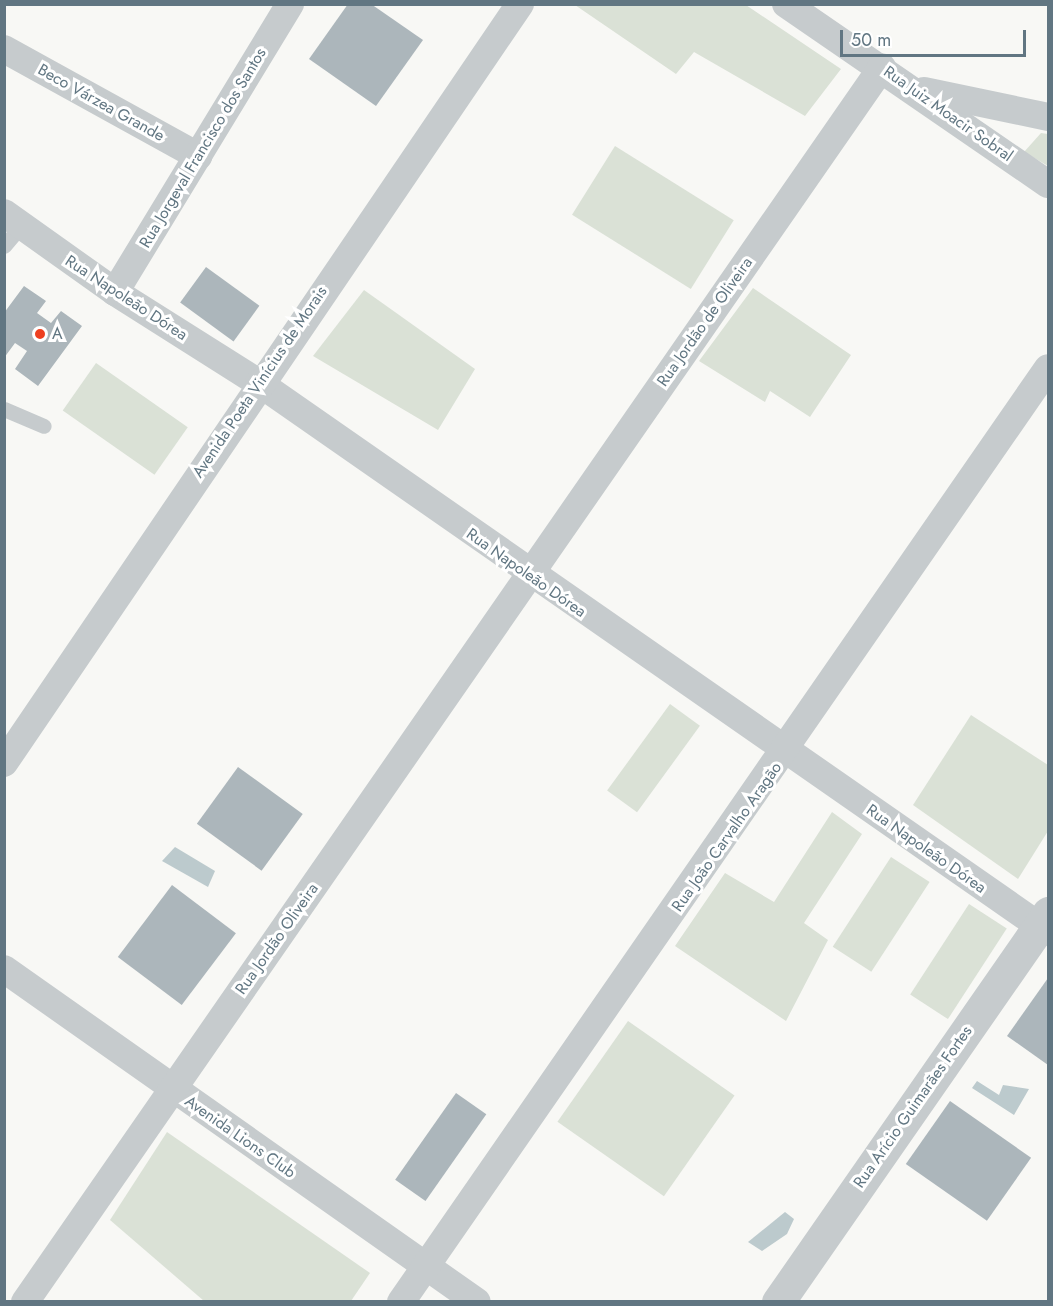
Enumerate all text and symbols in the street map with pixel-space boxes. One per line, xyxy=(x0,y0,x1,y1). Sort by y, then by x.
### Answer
scale bar xyxy=(843,18,1029,56)
text: 50 m xyxy=(851,27,891,53)
street label: Rua Jorgeval Francisco dos Santos xyxy=(136,45,270,251)
street label: Beco Várzea Grande xyxy=(34,60,168,146)
street label: Rua Juiz Moacir Sobral xyxy=(880,62,1016,166)
street label: Rua Napoleão Dórea xyxy=(61,251,191,345)
street label: Rua Jordão de Oliveira xyxy=(653,254,757,390)
street label: Avenida Poeta Vinícius de Morais xyxy=(189,283,331,481)
place label: A xyxy=(52,324,63,344)
marker: A xyxy=(33,327,47,341)
street label: Rua Napoleão Dórea xyxy=(462,524,590,622)
street label: Rua João Carvalho Aragão xyxy=(668,759,786,915)
street label: Rua Napoleão Dórea xyxy=(862,800,990,898)
street label: Rua Jordão Oliveira xyxy=(232,880,322,998)
street label: Rua Arício Guimarães Fortes xyxy=(850,1022,976,1192)
street label: Avenida Lions Club xyxy=(181,1092,299,1182)

